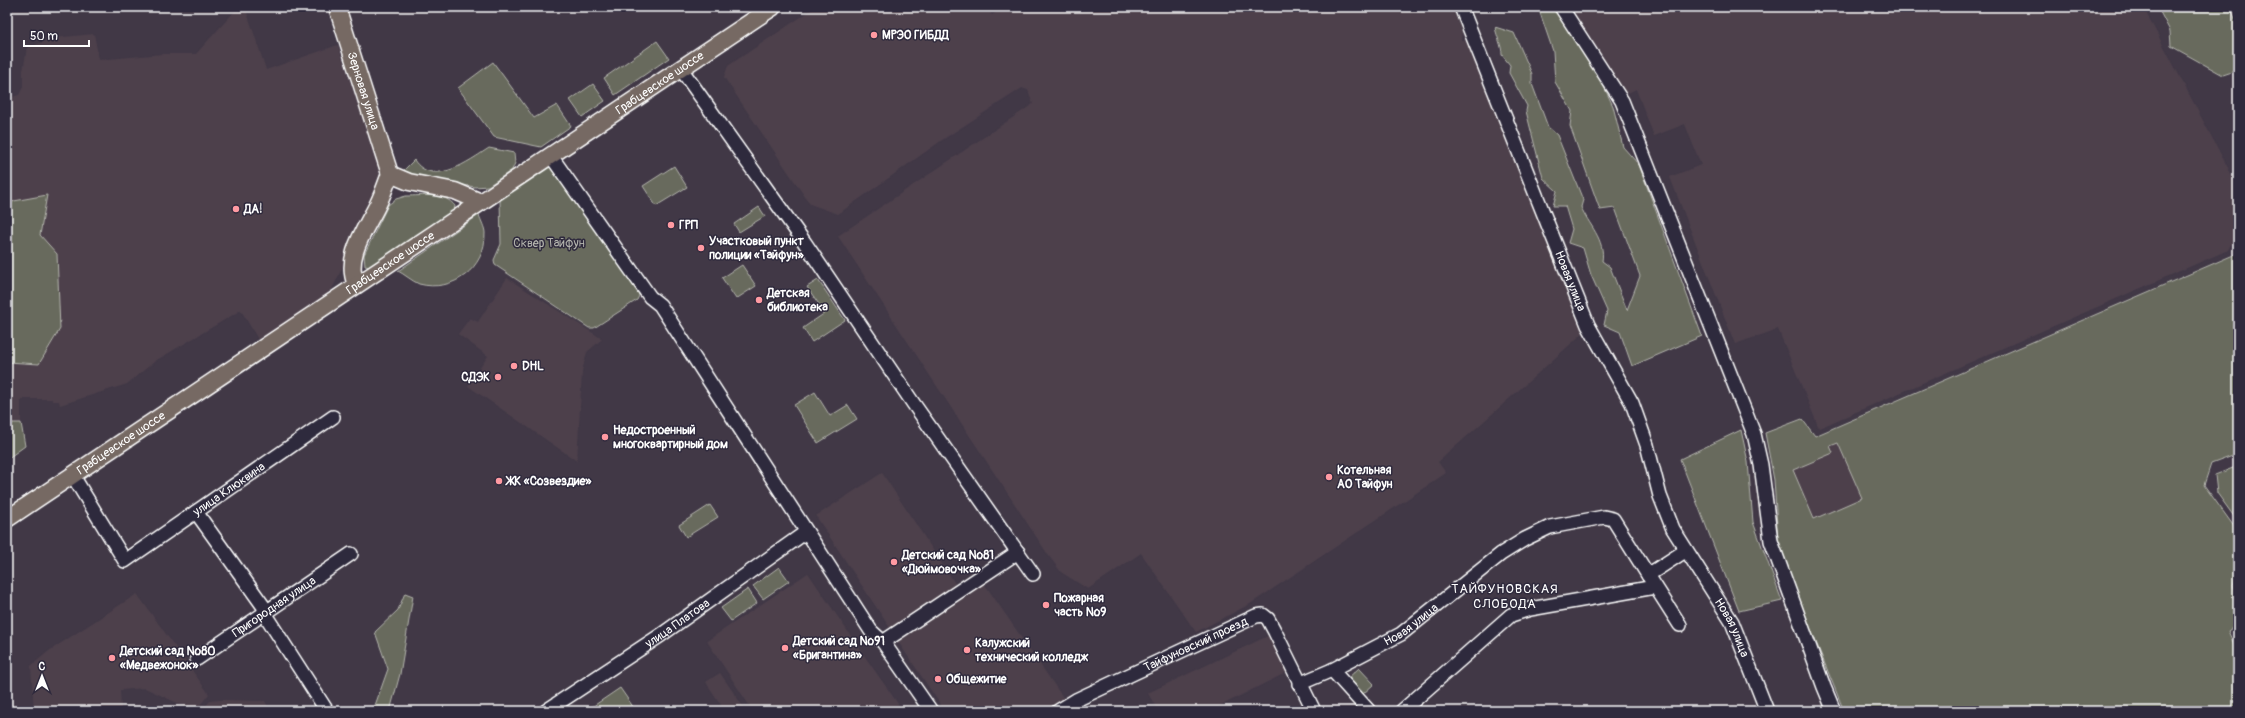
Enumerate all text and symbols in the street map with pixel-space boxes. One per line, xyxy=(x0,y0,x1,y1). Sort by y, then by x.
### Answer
scale bar xyxy=(24,22,89,48)
place label: МРЭО ГИБДД xyxy=(882,28,949,43)
text: 50 m xyxy=(30,29,58,44)
marker: МРЭО ГИБДД xyxy=(869,30,879,40)
street label: Грабцевское шоссе xyxy=(613,48,707,118)
street label: Зерновая улица xyxy=(344,50,383,132)
place label: ДА! xyxy=(243,202,262,217)
marker: ДА! xyxy=(231,204,241,214)
place label: ГРП xyxy=(679,218,699,233)
marker: ГРП xyxy=(666,220,676,230)
street label: Грабцевское шоссе xyxy=(343,228,438,298)
place label: Участковый пункт полиции «Тайфун» xyxy=(709,234,805,263)
park label: Сквер Тайфун xyxy=(513,236,585,251)
marker: Участковый пункт полиции «Тайфун» xyxy=(696,243,706,253)
street label: Новая улица xyxy=(1551,249,1589,314)
place label: Детская библиотека xyxy=(766,286,828,315)
marker: Детская библиотека xyxy=(754,295,764,305)
place label: DHL xyxy=(522,359,544,374)
marker: DHL xyxy=(509,361,519,371)
place label: СДЭК xyxy=(461,370,490,385)
marker: СДЭК xyxy=(493,372,503,382)
street label: Грабцевское шоссе xyxy=(74,408,168,478)
place label: Недостроенный многоквартирный дом xyxy=(613,423,728,452)
marker: Недостроенный многоквартирный дом xyxy=(600,432,610,442)
street label: улица Клюквина xyxy=(189,459,268,520)
place label: Котельная АО Тайфун xyxy=(1337,463,1393,492)
marker: Котельная АО Тайфун xyxy=(1324,472,1334,482)
place label: ЖК «Созвездие» xyxy=(505,474,592,489)
marker: ЖК «Созвездие» xyxy=(494,476,504,486)
place label: Детский сад №81 «Дюймовочка» xyxy=(901,548,994,577)
marker: Детский сад №81 «Дюймовочка» xyxy=(889,557,899,567)
street label: Пригородная улица xyxy=(229,573,319,641)
district label: ТАЙФУНОВСКАЯ СЛОБОДА xyxy=(1451,581,1559,612)
place label: Пожарная часть №9 xyxy=(1054,591,1106,620)
street label: улица Платова xyxy=(642,595,713,652)
street label: Новая улица xyxy=(1711,596,1752,660)
marker: Пожарная часть №9 xyxy=(1041,600,1051,610)
street label: Новая улица xyxy=(1381,600,1442,650)
street label: Тайфуновский проезд xyxy=(1141,614,1251,675)
place label: Детский сад №91 «Бригантина» xyxy=(792,634,885,663)
place label: Калужский технический колледж xyxy=(975,636,1089,665)
marker: Детский сад №91 «Бригантина» xyxy=(780,643,790,653)
place label: Детский сад №80 «Медвежонок» xyxy=(119,644,215,673)
marker: Калужский технический колледж xyxy=(962,645,972,655)
marker: Детский сад №80 «Медвежонок» xyxy=(107,653,117,663)
north arrow xyxy=(22,656,62,696)
text: С xyxy=(39,660,46,673)
place label: Общежитие xyxy=(946,672,1007,687)
marker: Общежитие xyxy=(933,674,943,684)

